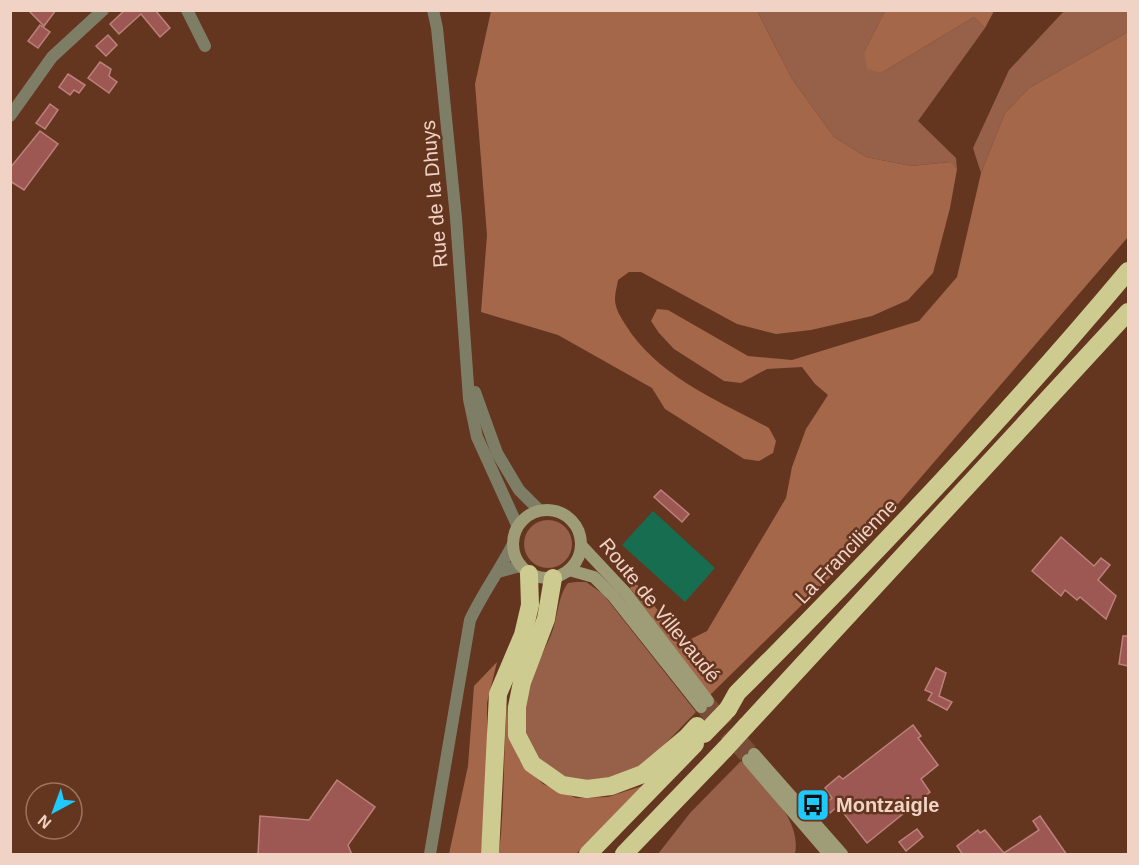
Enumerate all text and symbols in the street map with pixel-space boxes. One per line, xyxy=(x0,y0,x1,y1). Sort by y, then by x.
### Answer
street label: Rue de la Dhuys xyxy=(417,119,451,269)
street label: La Francilienne xyxy=(791,494,901,608)
street label: Route de Villevaudé xyxy=(595,534,725,686)
north arrow xyxy=(24,781,84,841)
bus stop icon: Montzaigle xyxy=(795,787,831,823)
place label: Montzaigle xyxy=(836,794,939,816)
text: N xyxy=(35,812,54,832)

